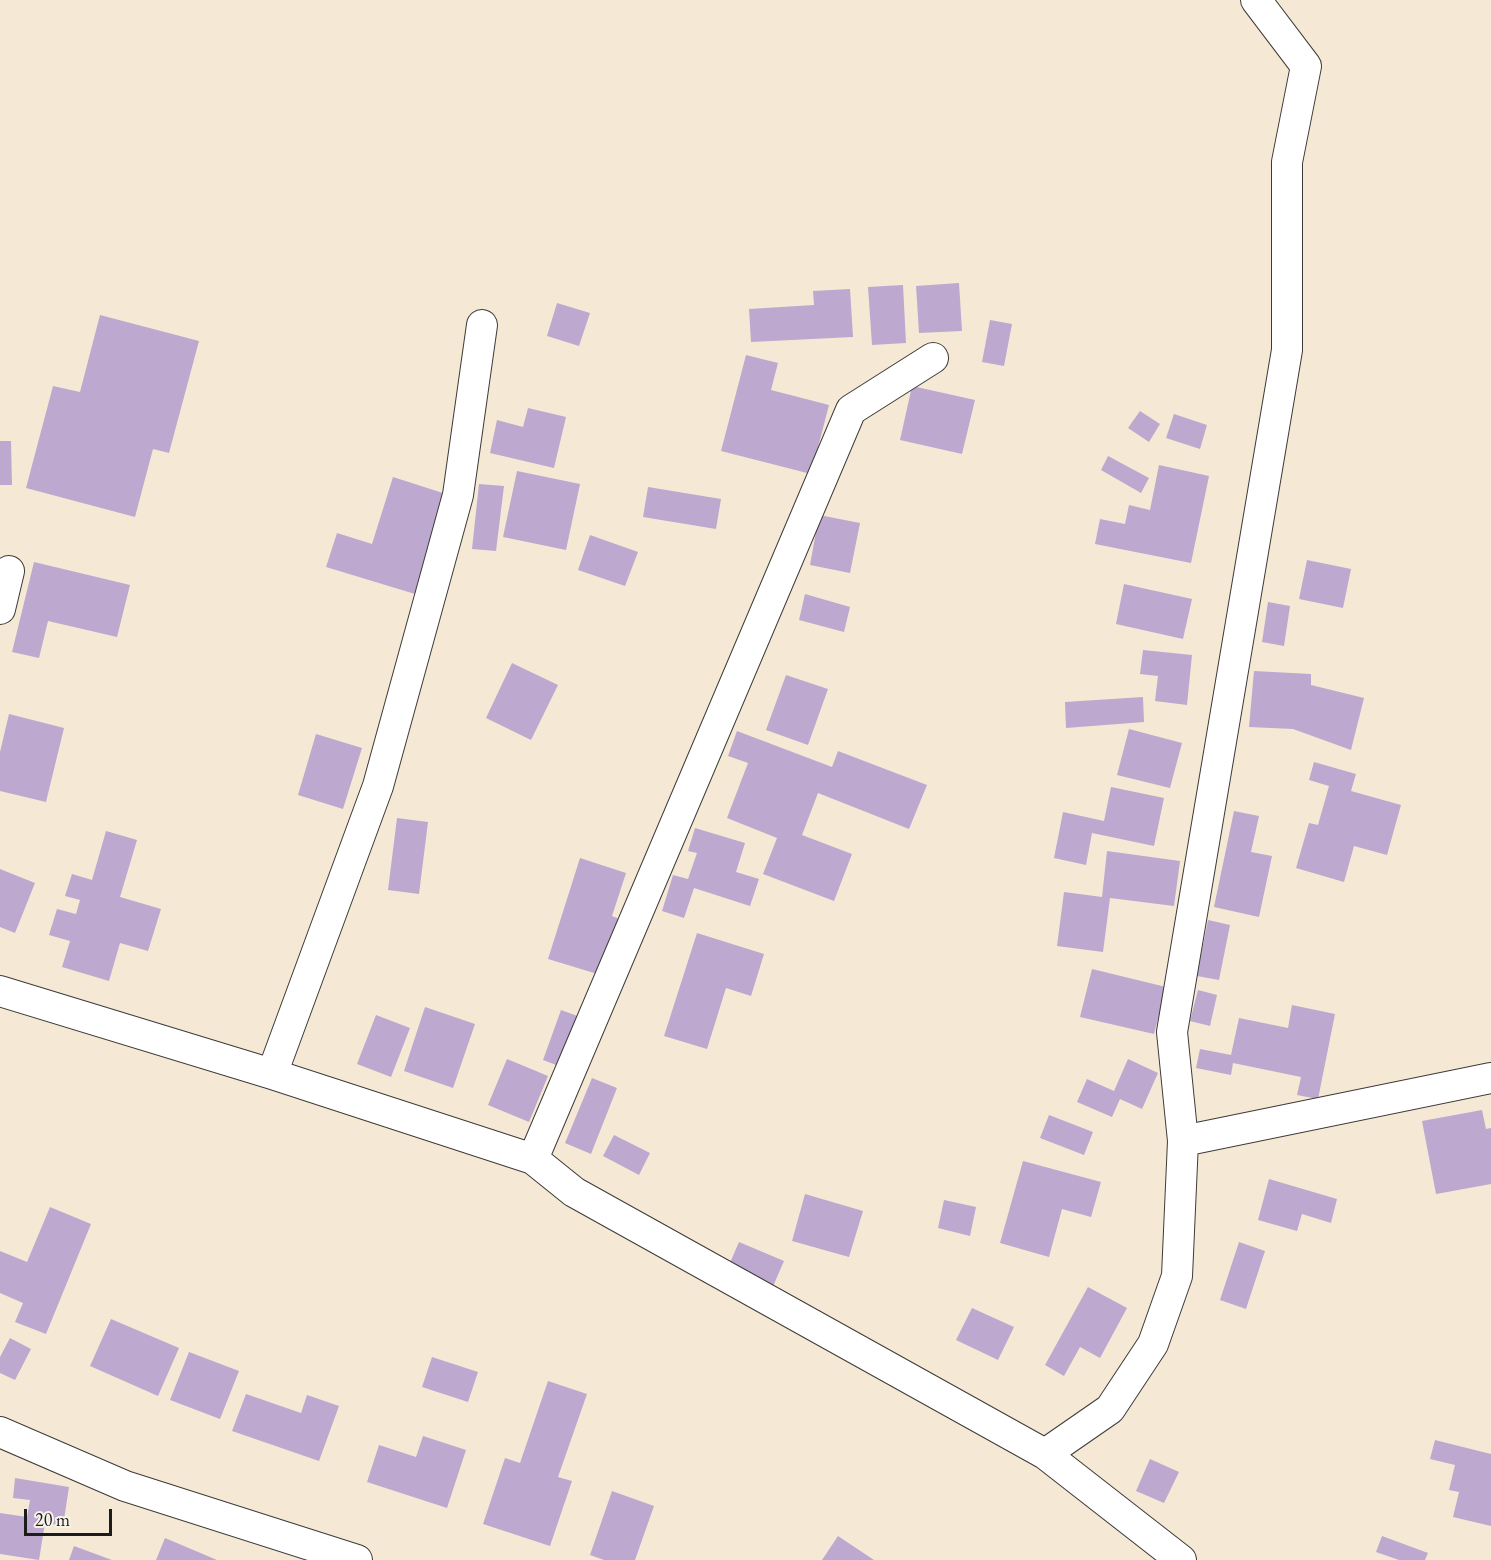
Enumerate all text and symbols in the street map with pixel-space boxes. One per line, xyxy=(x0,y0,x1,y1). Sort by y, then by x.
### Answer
scale bar xyxy=(27,1497,116,1535)
text: 20 m xyxy=(35,1508,70,1531)

